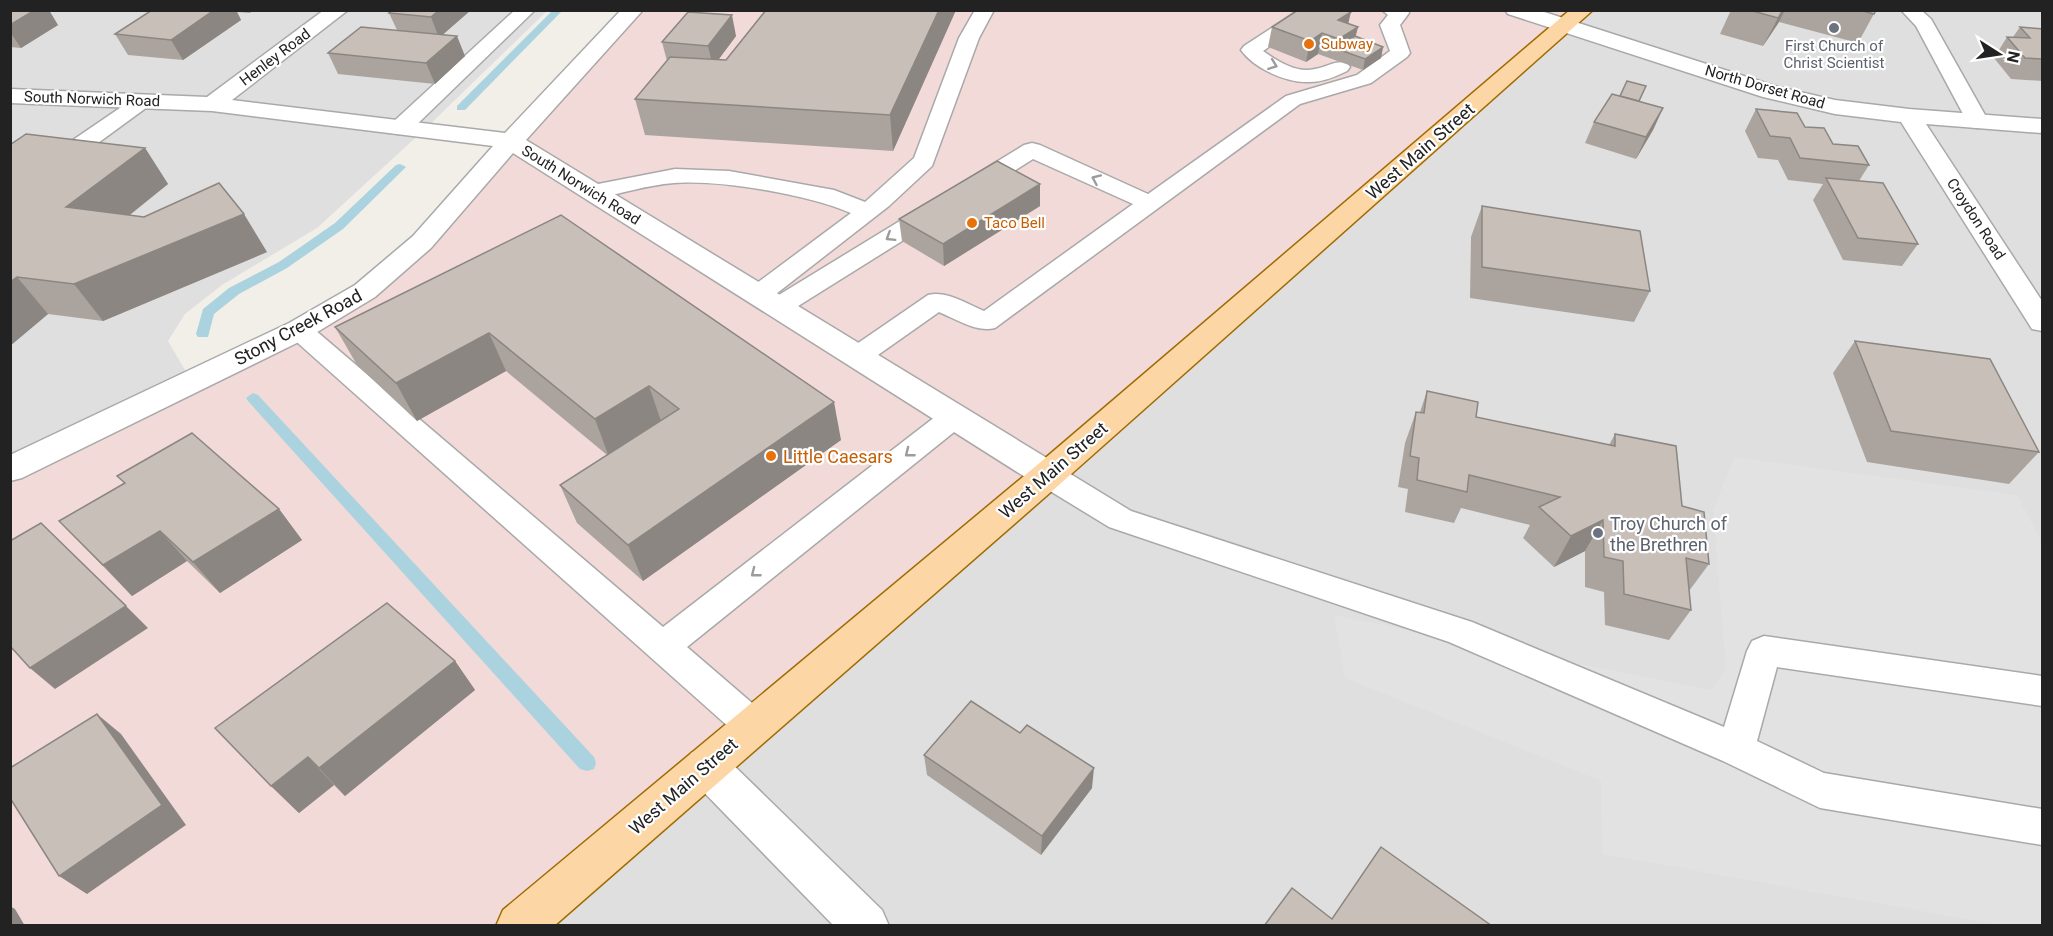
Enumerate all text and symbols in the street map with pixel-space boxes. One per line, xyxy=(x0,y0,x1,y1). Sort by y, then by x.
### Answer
marker: First Church of Christ Scientist xyxy=(1827,21,1841,35)
north arrow xyxy=(1969,24,2029,84)
street label: Henley Road xyxy=(236,25,314,89)
place label: Subway xyxy=(1321,35,1373,53)
marker: Subway xyxy=(1302,37,1316,51)
place label: First Church of Christ Scientist xyxy=(1784,37,1885,72)
text: N xyxy=(2003,50,2024,65)
one-way arrow xyxy=(1267,58,1278,70)
street label: North Dorset Road xyxy=(1703,61,1827,113)
street label: South Norwich Road xyxy=(24,88,160,110)
street label: West Main Street xyxy=(1362,98,1479,204)
street label: South Norwich Road xyxy=(518,141,644,229)
one-way arrow xyxy=(1092,175,1103,187)
street label: Croydon Road xyxy=(1943,175,2009,263)
place label: Taco Bell xyxy=(984,214,1045,232)
marker: Taco Bell xyxy=(965,216,979,230)
one-way arrow xyxy=(886,230,896,242)
street label: Stony Creek Road xyxy=(231,285,365,369)
street label: West Main Street xyxy=(995,417,1112,523)
one-way arrow xyxy=(904,445,915,456)
place label: Little Caesars xyxy=(783,446,893,467)
marker: Little Caesars xyxy=(764,449,778,463)
place label: Troy Church of the Brethren xyxy=(1610,513,1728,555)
marker: Troy Church of the Brethren xyxy=(1591,526,1605,540)
one-way arrow xyxy=(751,566,762,577)
street label: West Main Street xyxy=(625,733,742,839)

